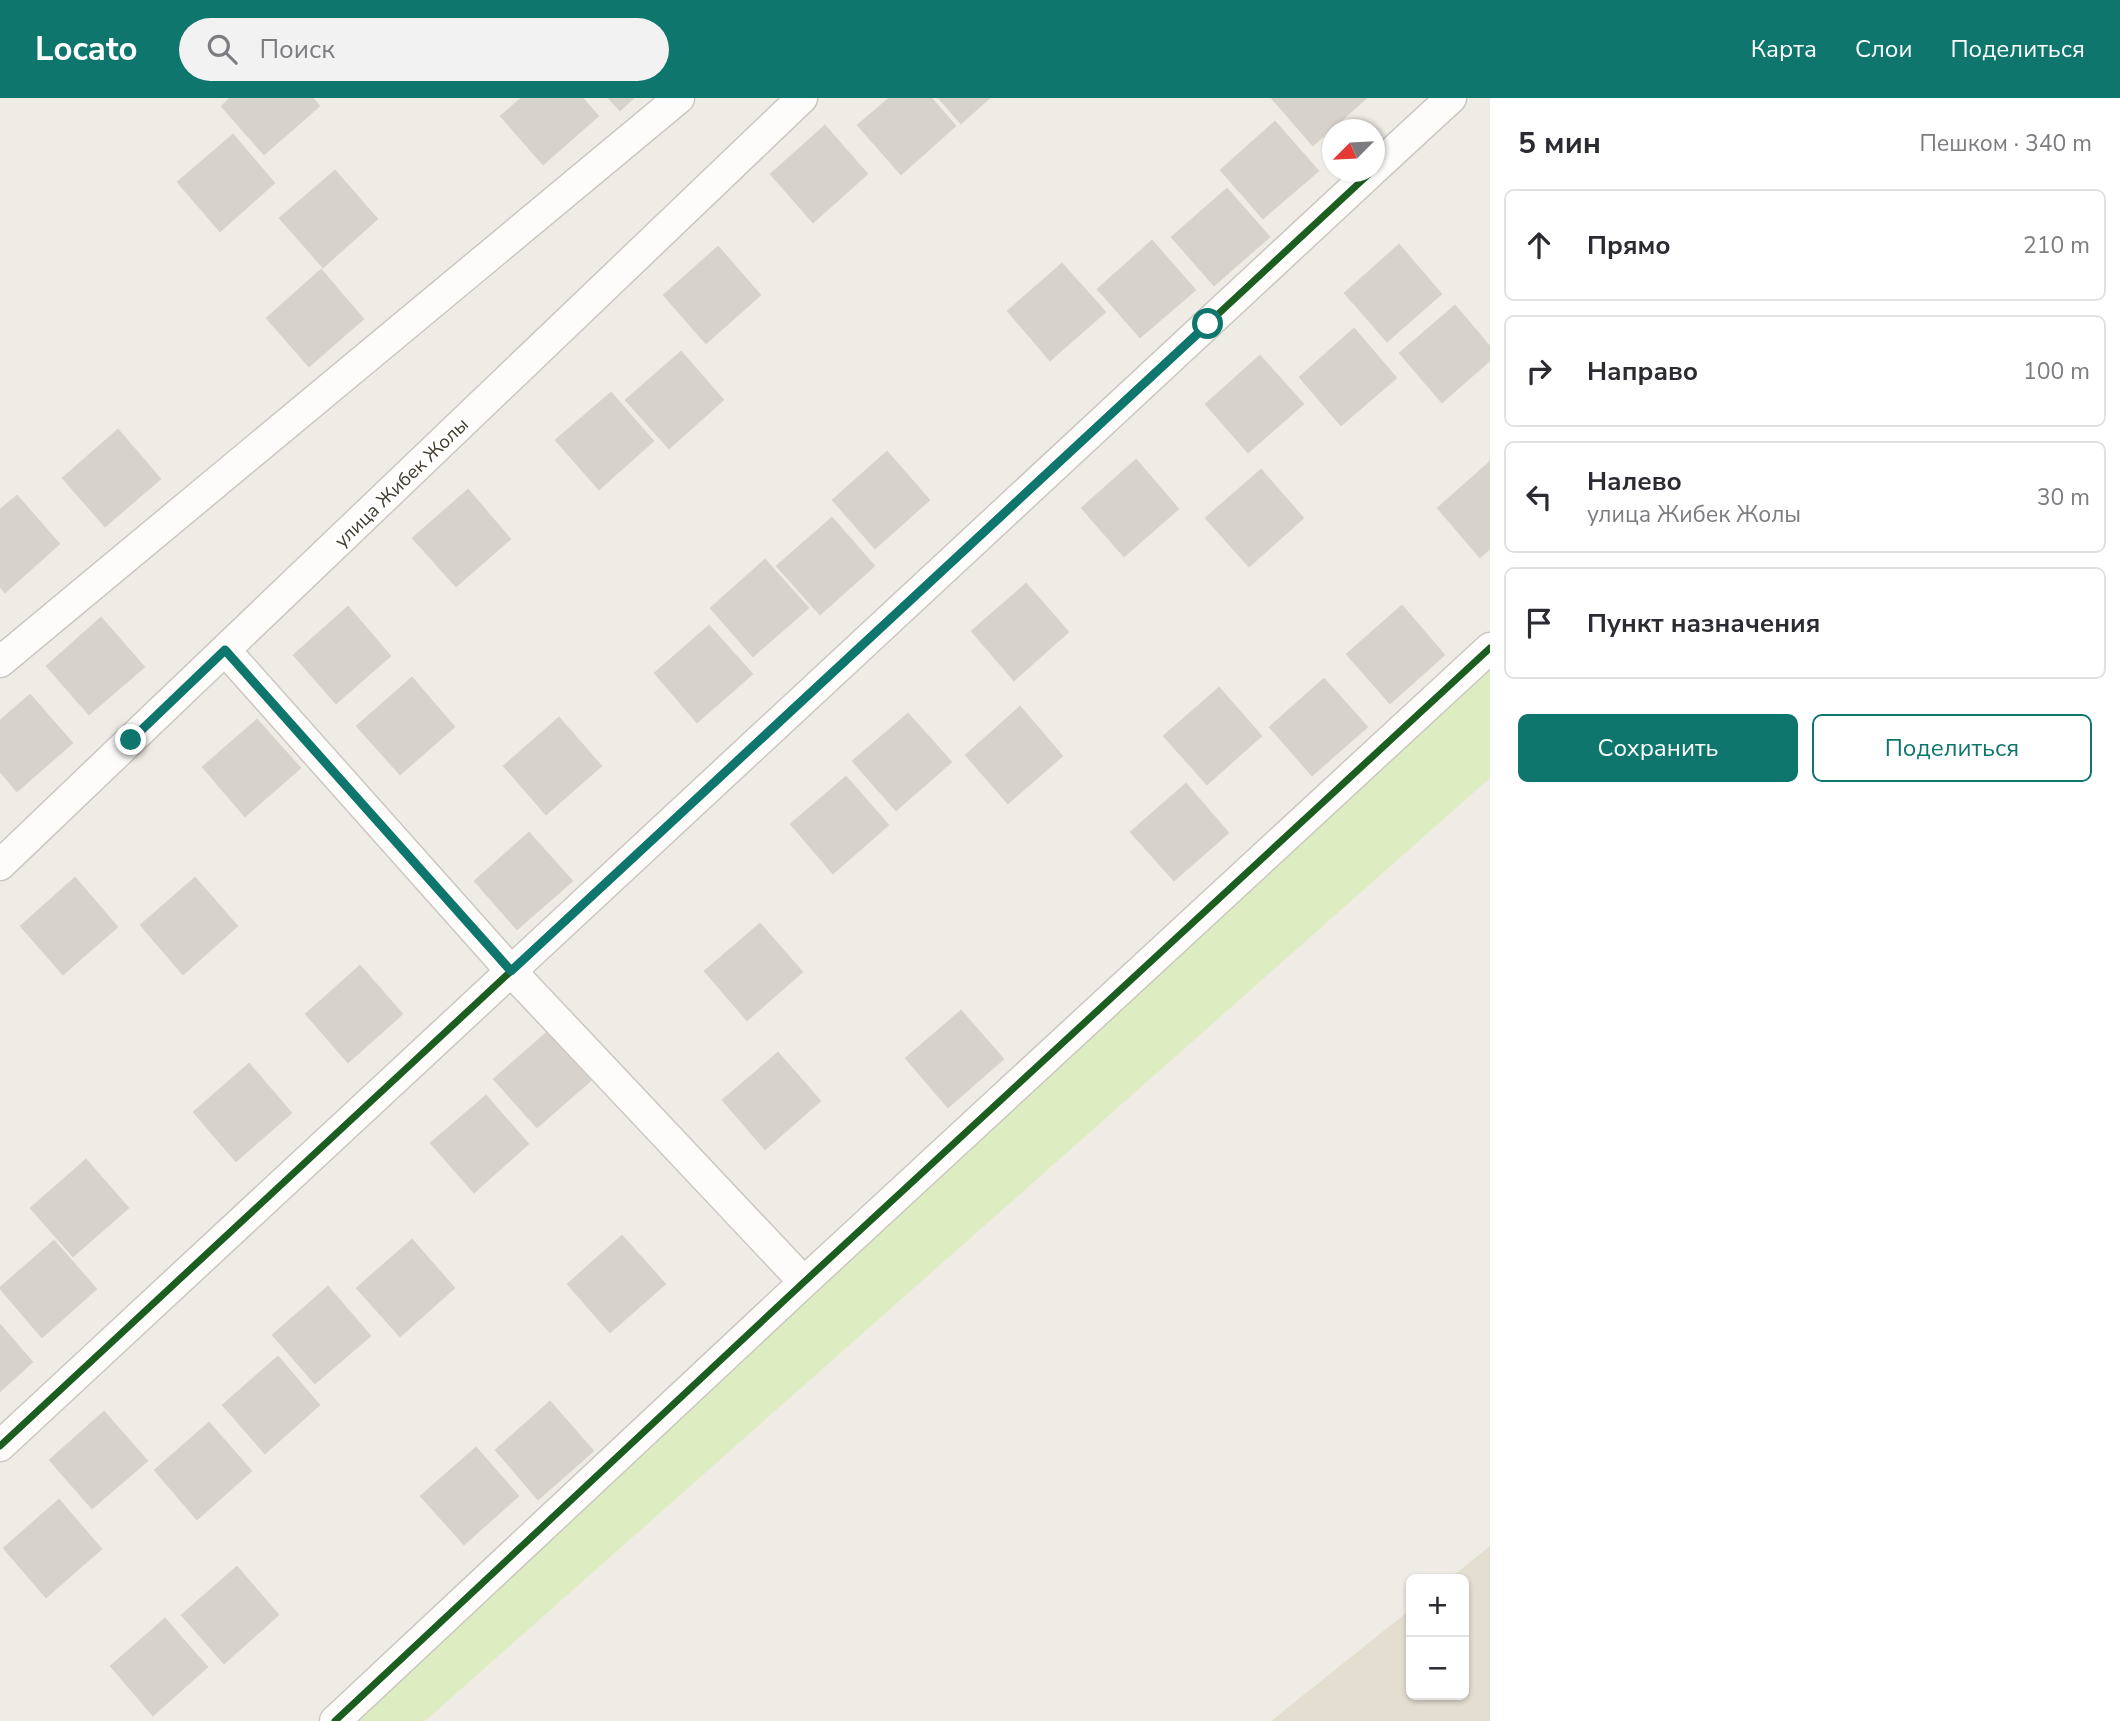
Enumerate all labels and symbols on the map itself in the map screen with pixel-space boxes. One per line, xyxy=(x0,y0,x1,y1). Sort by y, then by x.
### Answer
north arrow xyxy=(1322,119,1385,182)
route start xyxy=(1192,308,1223,339)
street label: улица Жибек Жолы xyxy=(329,412,474,554)
route end xyxy=(115,724,146,755)

